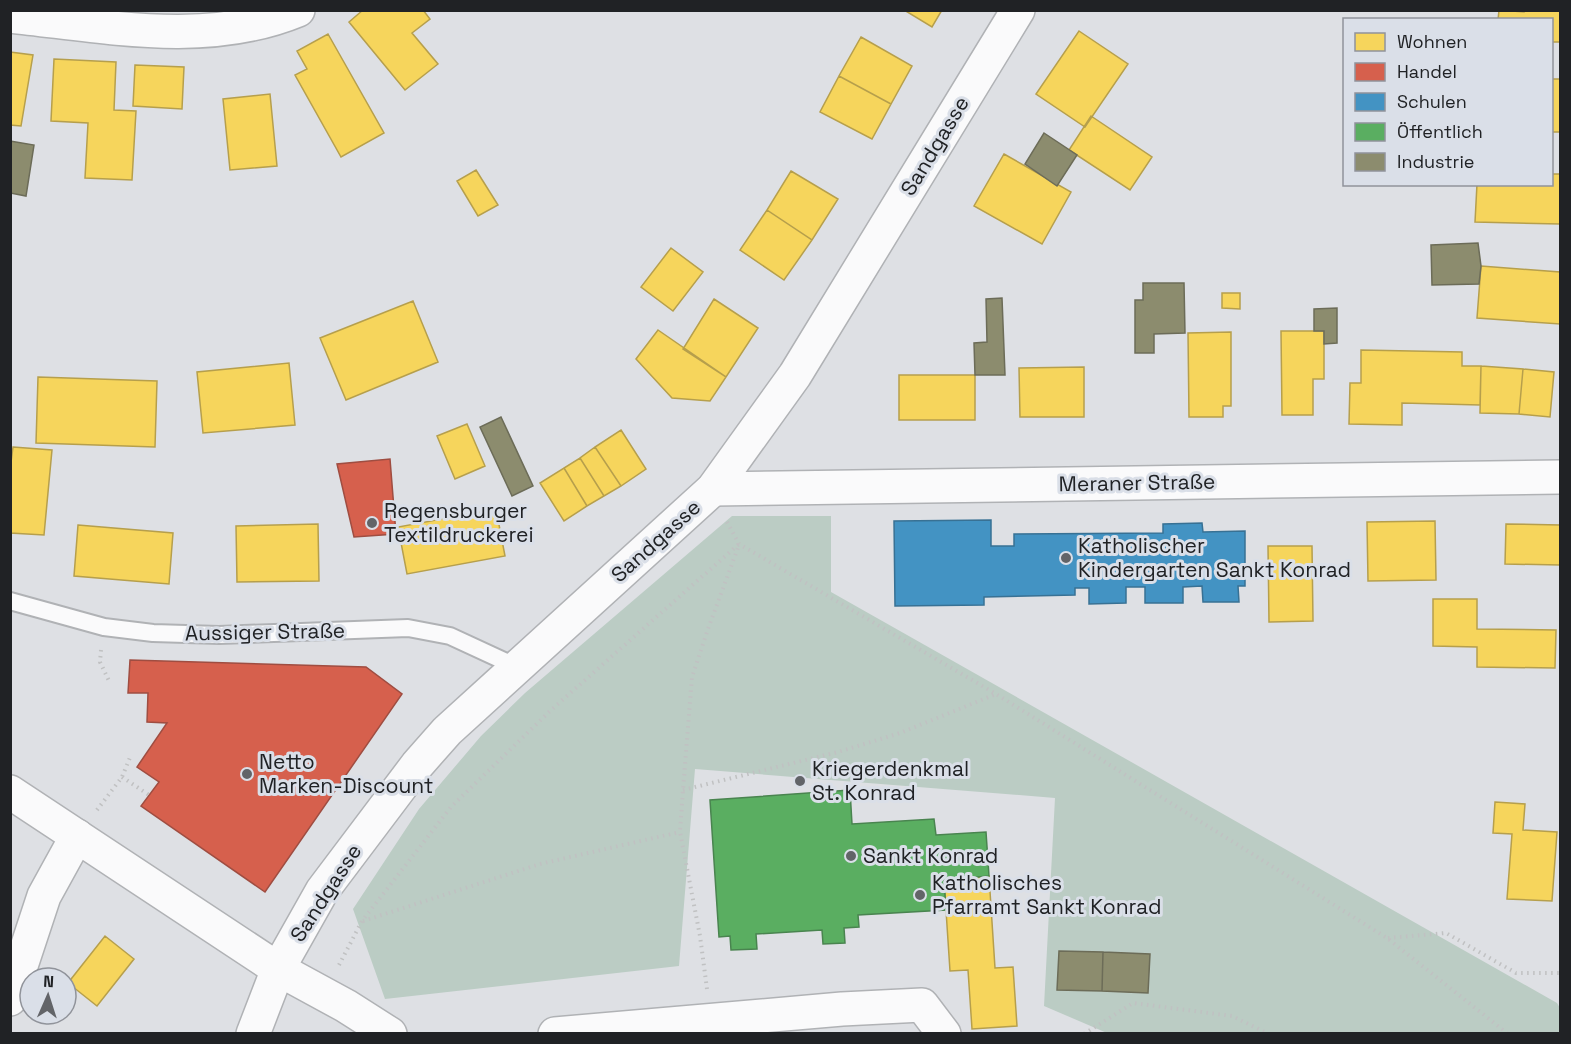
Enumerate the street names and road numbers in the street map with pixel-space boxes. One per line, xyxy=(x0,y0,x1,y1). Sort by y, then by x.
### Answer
street label: Sandgasse xyxy=(894,91,975,200)
street label: Meraner Straße xyxy=(1058,468,1216,497)
street label: Sandgasse xyxy=(605,493,706,588)
street label: Aussiger Straße xyxy=(185,617,345,646)
street label: Sandgasse xyxy=(284,839,367,947)

